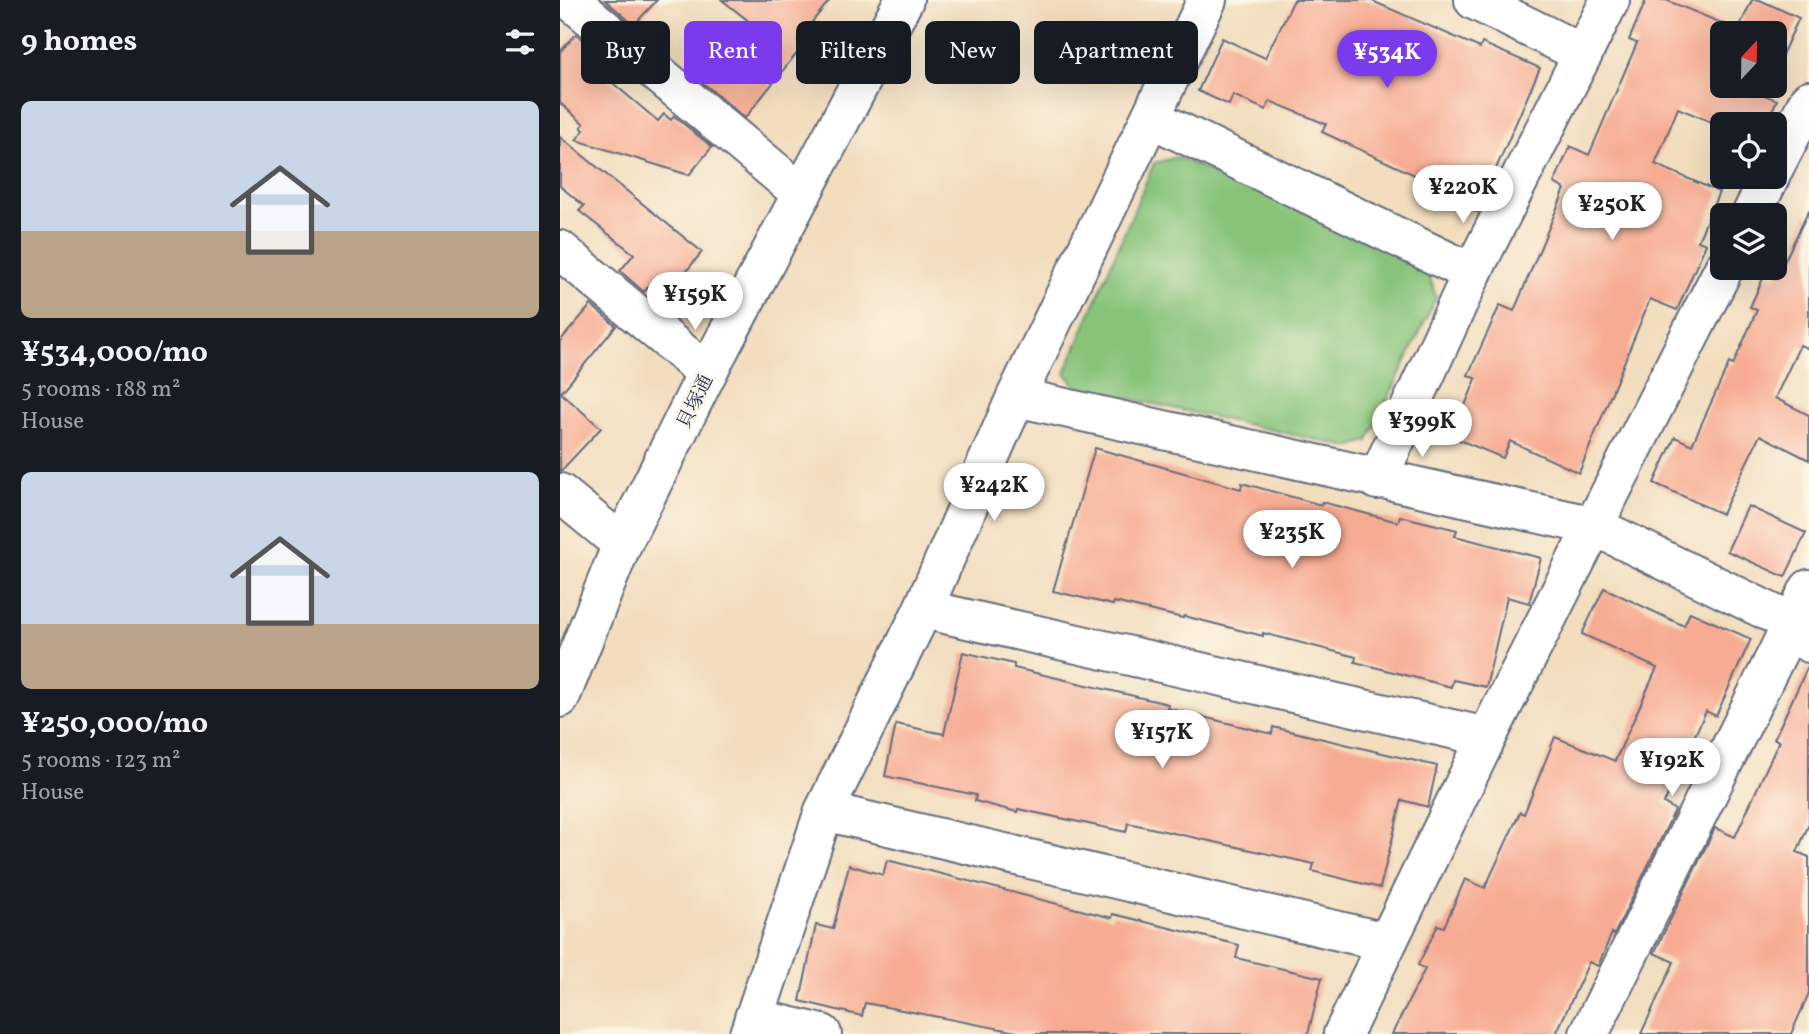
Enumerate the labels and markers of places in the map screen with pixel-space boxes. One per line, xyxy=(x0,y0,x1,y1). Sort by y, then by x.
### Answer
pin: ¥534K xyxy=(1338,31,1436,90)
pin: ¥220K xyxy=(1414,166,1512,225)
pin: ¥250K xyxy=(1563,182,1661,242)
pin: ¥159K xyxy=(646,272,744,332)
pin: ¥399K xyxy=(1373,400,1471,459)
pin: ¥242K xyxy=(945,463,1043,523)
pin: ¥235K xyxy=(1243,510,1341,570)
pin: ¥157K xyxy=(1113,710,1211,770)
pin: ¥192K xyxy=(1623,738,1721,798)

